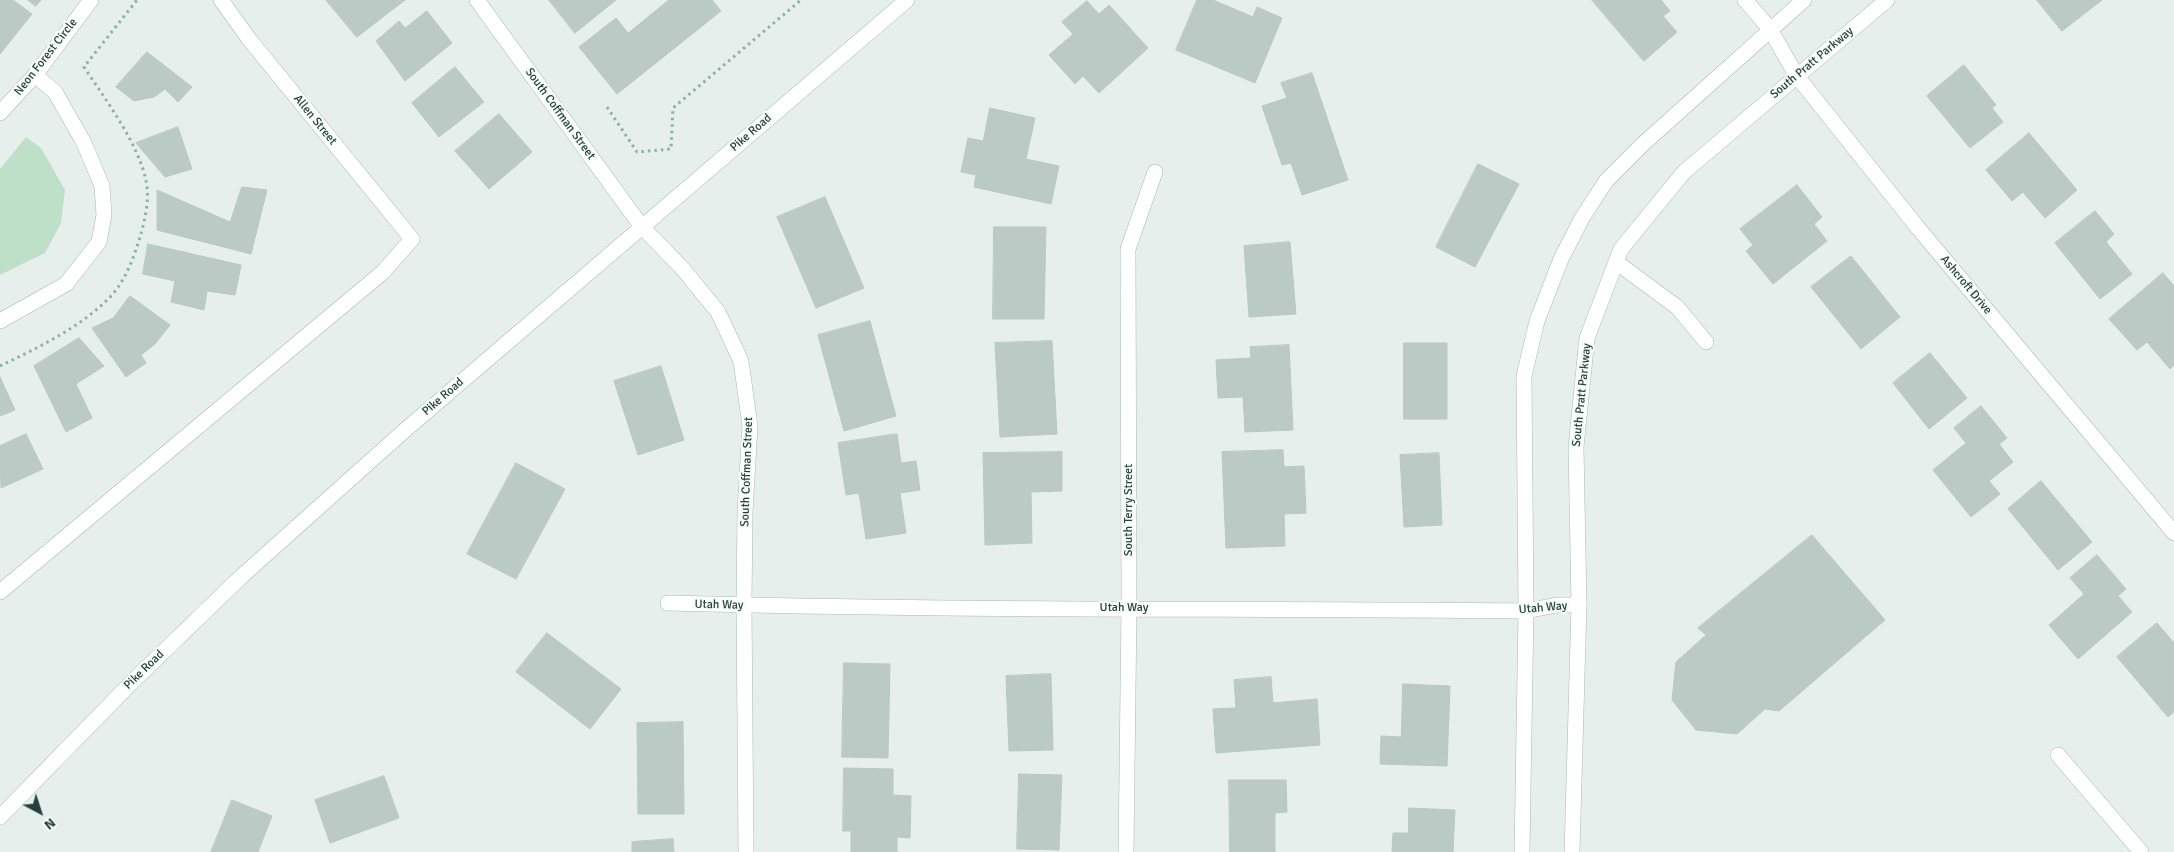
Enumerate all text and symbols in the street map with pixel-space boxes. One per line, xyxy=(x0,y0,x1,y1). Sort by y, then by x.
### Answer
street label: Neon Forest Circle xyxy=(11,16,81,98)
street label: South Pratt Parkway xyxy=(1768,24,1856,102)
street label: South Coffman Street xyxy=(522,65,598,163)
street label: Allen Street xyxy=(290,92,340,148)
street label: Pike Road xyxy=(727,111,775,155)
street label: Ashcroft Drive xyxy=(1937,253,1995,317)
street label: South Pratt Parkway xyxy=(1569,343,1595,447)
street label: Pike Road xyxy=(419,375,467,419)
street label: South Coffman Street xyxy=(738,417,756,527)
street label: South Terry Street xyxy=(1122,464,1136,556)
street label: Utah Way xyxy=(694,597,744,613)
street label: Utah Way xyxy=(1518,599,1568,617)
street label: Utah Way xyxy=(1100,601,1148,615)
street label: Pike Road xyxy=(121,647,167,693)
north arrow xyxy=(15,787,65,837)
text: N xyxy=(41,814,59,834)

